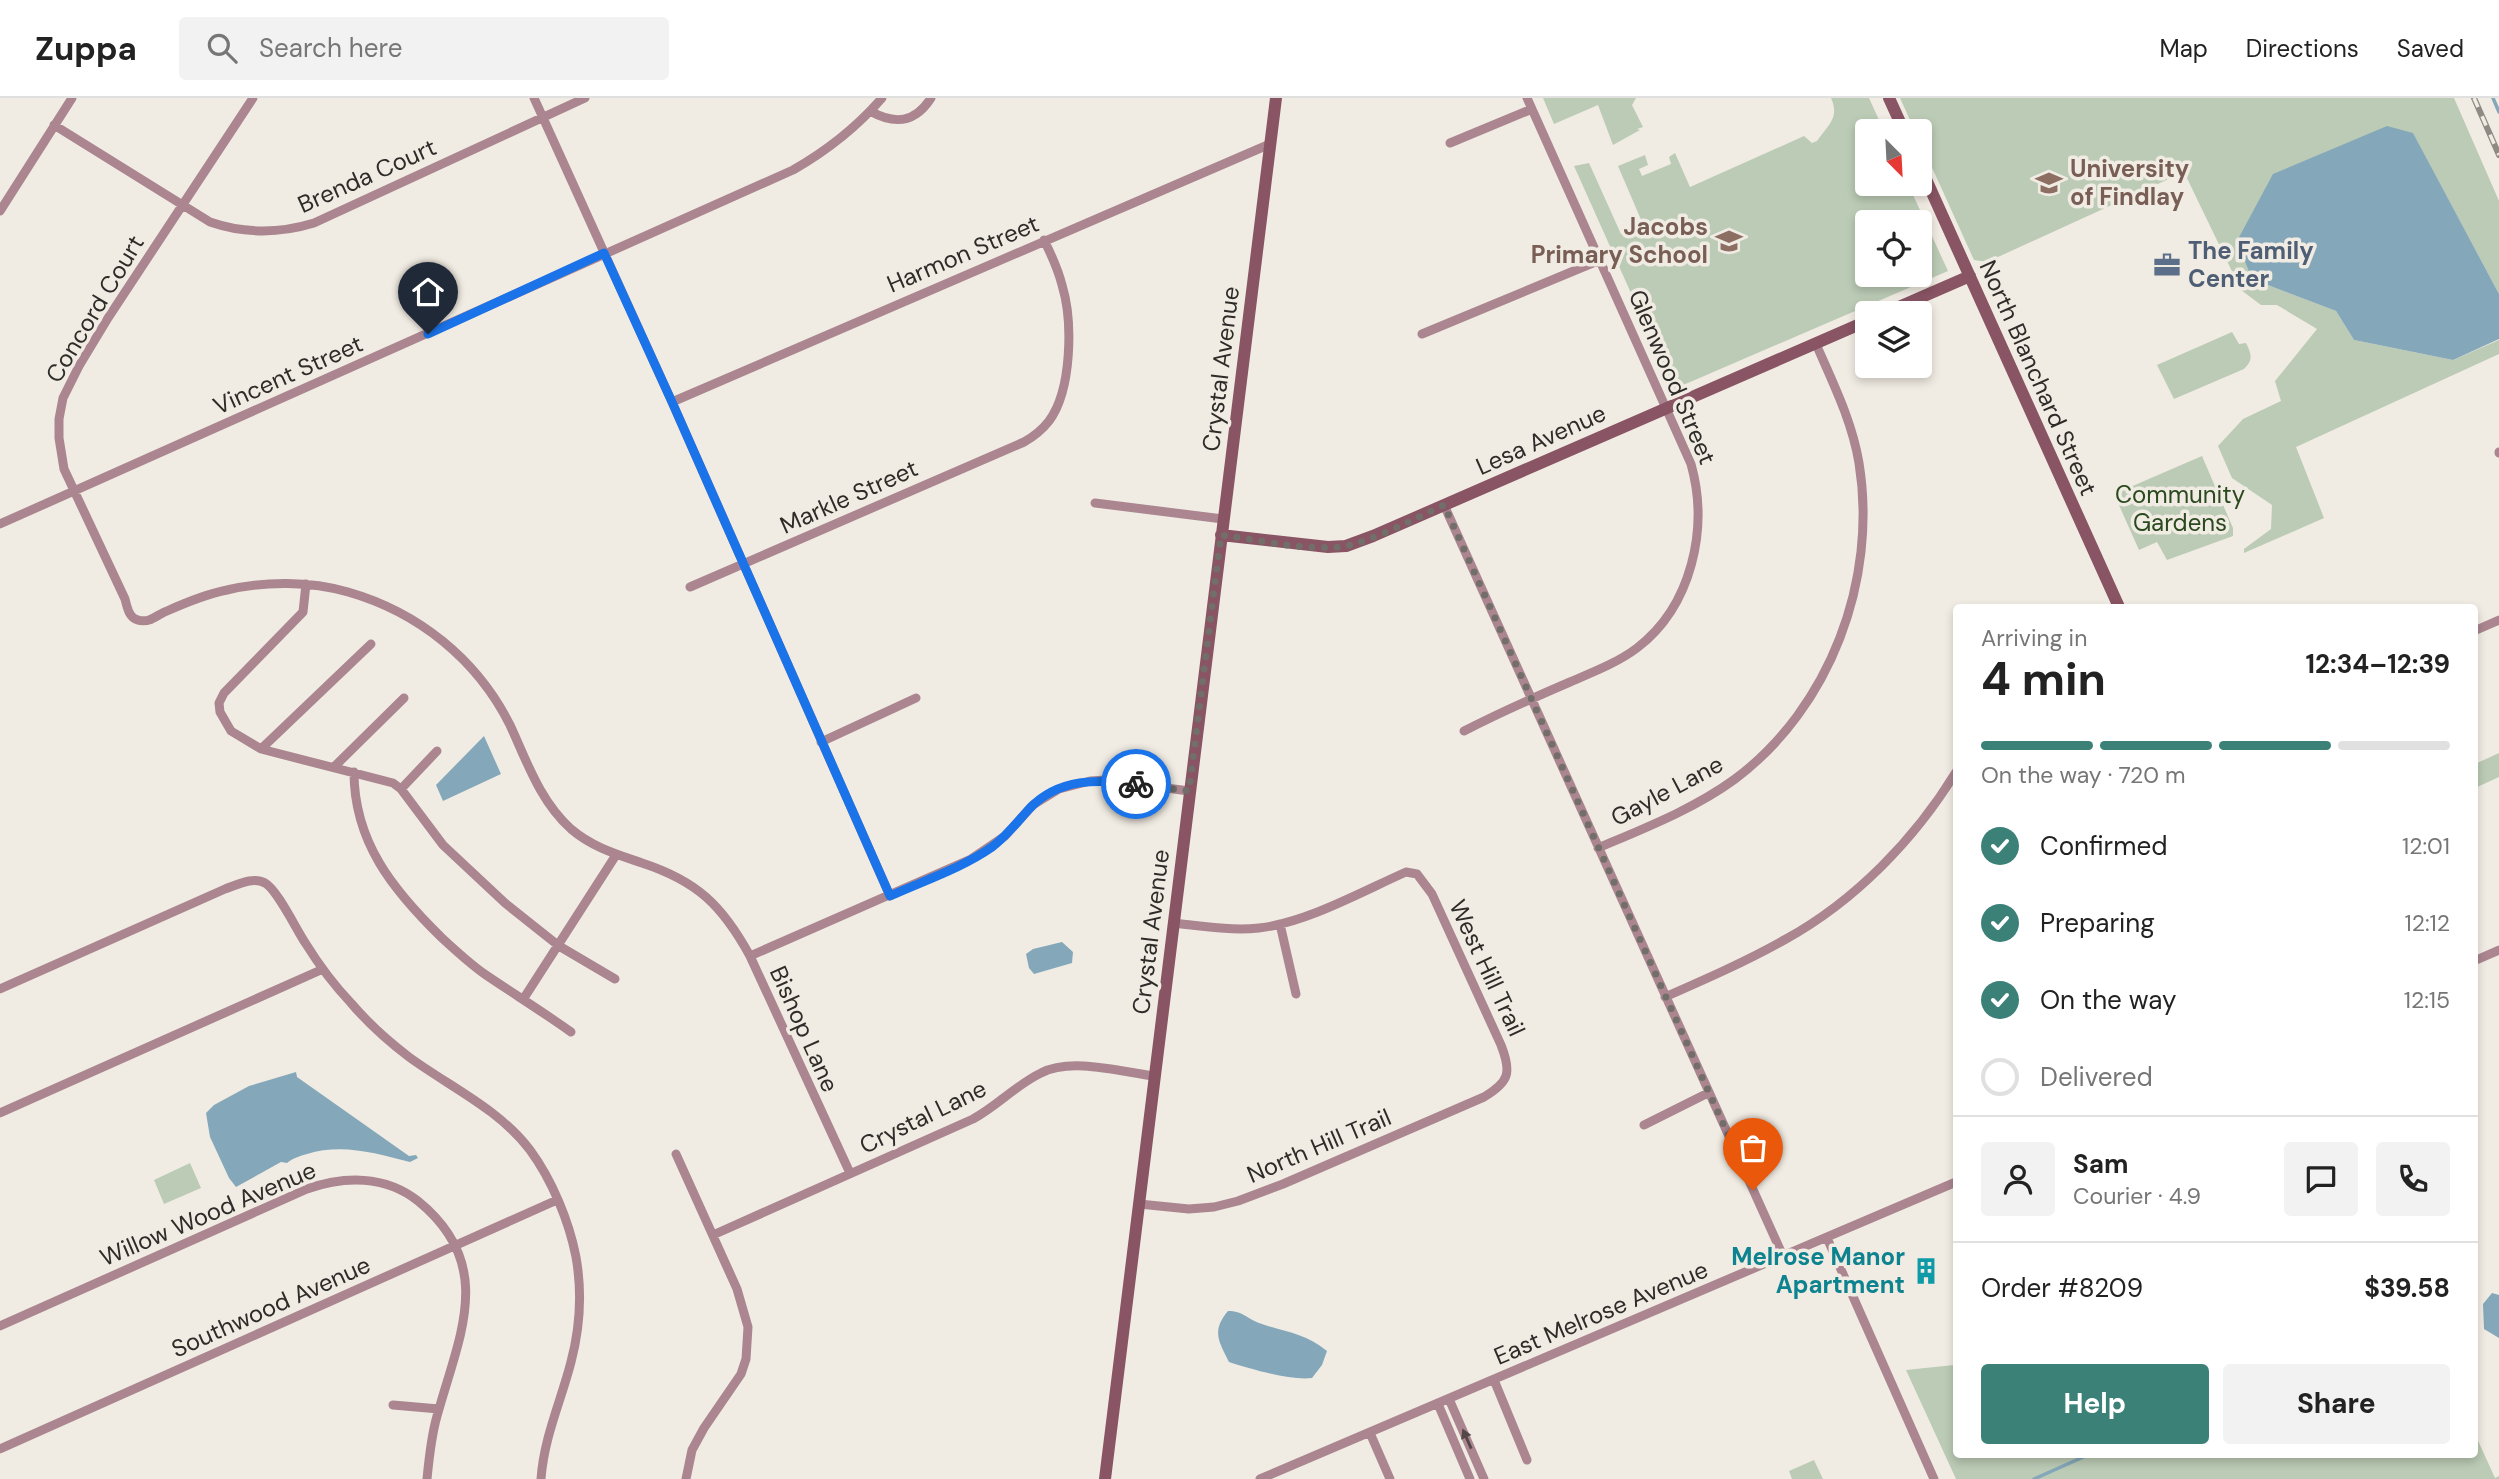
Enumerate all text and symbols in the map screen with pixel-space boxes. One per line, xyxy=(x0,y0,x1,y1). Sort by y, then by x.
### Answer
search box xyxy=(179,17,669,80)
text: Zuppa xyxy=(35,27,137,70)
icon: search xyxy=(203,29,241,67)
text: Search here xyxy=(259,31,402,65)
text: Map xyxy=(2160,33,2208,64)
text: Directions xyxy=(2246,33,2359,64)
text: Saved xyxy=(2397,33,2464,64)
north arrow xyxy=(1855,119,1932,196)
map controls xyxy=(1855,119,1932,378)
street label: Brenda Court xyxy=(293,131,441,220)
place label: University of Findlay xyxy=(2070,153,2190,212)
school or university icon: University of Findlay xyxy=(2034,168,2064,198)
street label: Harmon Street xyxy=(882,208,1043,299)
button: locate xyxy=(1855,210,1932,287)
place label: Jacobs Primary School xyxy=(1531,211,1708,270)
school or university icon: Jacobs Primary School xyxy=(1714,226,1744,256)
street label: Concord Court xyxy=(38,229,151,388)
place label: The Family Center xyxy=(2188,235,2314,294)
office icon: The Family Center xyxy=(2152,250,2182,280)
street label: North Blanchard Street xyxy=(1973,255,2104,500)
pin xyxy=(398,262,458,334)
icon: home xyxy=(409,273,447,311)
street label: Crystal Avenue xyxy=(1195,285,1246,453)
street label: Glenwood Street xyxy=(1622,285,1723,469)
button: layers xyxy=(1855,301,1932,378)
street label: Vincent Street xyxy=(208,328,367,421)
street label: Lesa Avenue xyxy=(1471,397,1611,482)
street label: Markle Street xyxy=(775,452,923,541)
park label: Community Gardens xyxy=(2115,479,2245,538)
text: Arriving in xyxy=(1981,623,2087,653)
text: 12:34–12:39 xyxy=(2306,647,2450,681)
text: 4 min xyxy=(1981,649,2106,709)
street label: Gayle Lane xyxy=(1605,748,1728,833)
courier xyxy=(1101,749,1171,819)
text: On the way · 720 m xyxy=(1981,760,2185,790)
icon: bike xyxy=(1117,765,1155,803)
icon: check xyxy=(1981,827,2019,865)
text: Confirmed xyxy=(2040,829,2167,863)
text: 12:01 xyxy=(2402,831,2450,861)
street label: Crystal Avenue xyxy=(1125,848,1176,1016)
street label: West Hill Trail xyxy=(1442,894,1533,1041)
icon: check xyxy=(1981,904,2019,942)
text: Preparing xyxy=(2040,906,2155,940)
text: 12:12 xyxy=(2405,908,2450,938)
street label: Bishop Lane xyxy=(763,961,846,1097)
icon: check xyxy=(1981,981,2019,1019)
text: On the way xyxy=(2040,983,2176,1017)
text: 12:15 xyxy=(2404,985,2450,1015)
text: Delivered xyxy=(2040,1060,2153,1094)
street label: Crystal Lane xyxy=(854,1072,991,1161)
street label: North Hill Trail xyxy=(1242,1101,1396,1190)
pin xyxy=(1723,1118,1783,1190)
icon: bag xyxy=(1734,1129,1772,1167)
button: person xyxy=(1981,1142,2055,1216)
button: chat xyxy=(2284,1142,2358,1216)
button: phone xyxy=(2376,1142,2450,1216)
text: Sam xyxy=(2073,1147,2128,1181)
street label: Willow Wood Avenue xyxy=(95,1154,320,1273)
text: Courier · 4.9 xyxy=(2073,1181,2201,1211)
place label: Melrose Manor Apartment xyxy=(1731,1241,1905,1300)
street label: Southwood Avenue xyxy=(167,1249,375,1364)
street label: East Melrose Avenue xyxy=(1489,1253,1712,1372)
building icon: Melrose Manor Apartment xyxy=(1911,1256,1941,1286)
text: Order #8209 xyxy=(1981,1271,2143,1305)
text: $39.58 xyxy=(2364,1271,2450,1305)
button: Help xyxy=(1981,1364,2209,1444)
button: Share xyxy=(2223,1364,2450,1444)
one-way arrow xyxy=(1461,1429,1473,1449)

